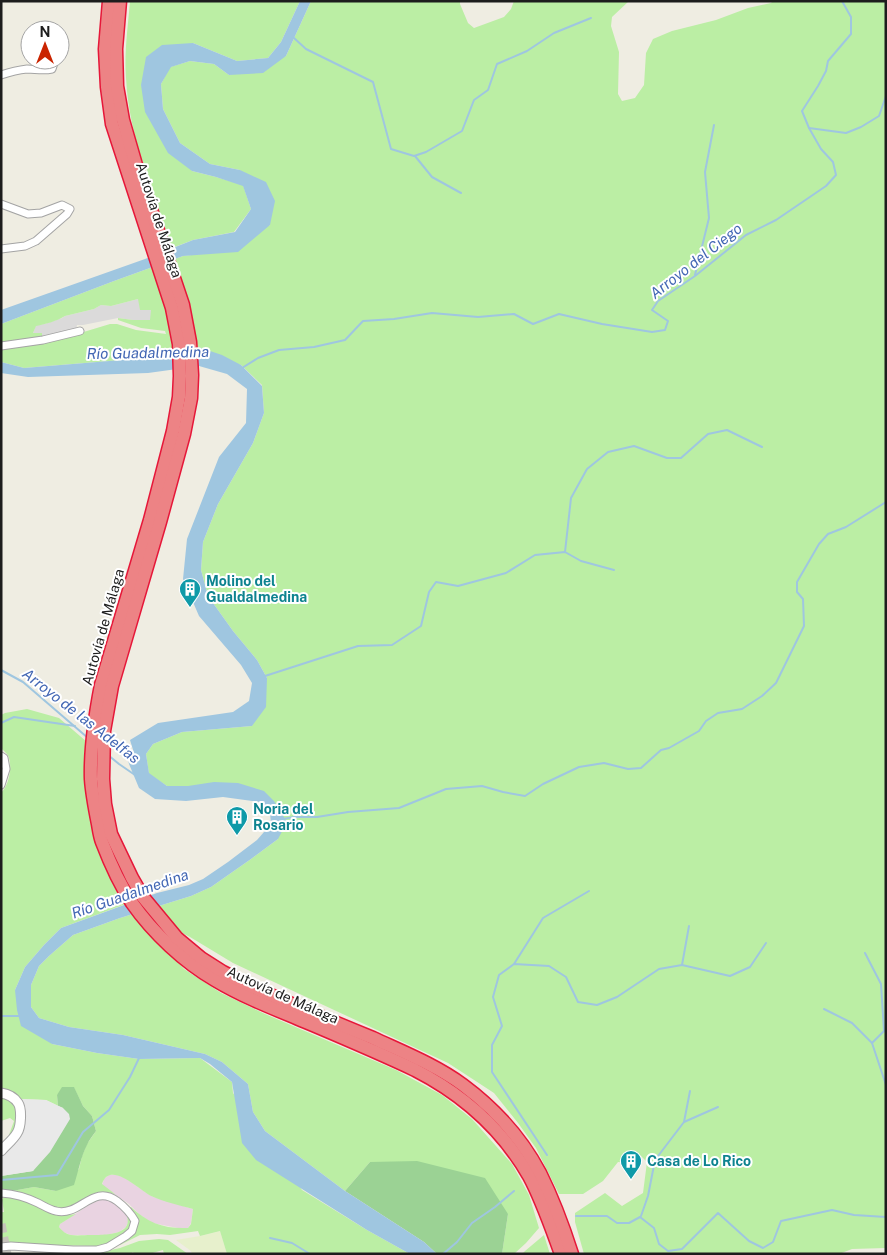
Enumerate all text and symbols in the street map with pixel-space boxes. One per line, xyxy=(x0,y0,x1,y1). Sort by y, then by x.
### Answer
north arrow xyxy=(20,20,70,70)
text: N xyxy=(40,24,50,40)
street label: Autovía de Málaga xyxy=(133,160,185,280)
water label: Arroyo del Ciego xyxy=(646,219,745,302)
water label: Río Guadalmedina xyxy=(87,343,209,362)
street label: Autovía de Málaga xyxy=(79,567,127,687)
place label: Molino del Gualdalmedina xyxy=(206,573,307,605)
building icon: Molino del Gualdalmedina xyxy=(178,577,202,608)
water label: Arroyo de las Adelfas xyxy=(19,665,143,767)
place label: Noria del Rosario xyxy=(253,801,314,833)
building icon: Noria del Rosario xyxy=(225,805,249,836)
water label: Río Guadalmedina xyxy=(69,866,191,922)
street label: Autovía de Málaga xyxy=(225,963,341,1027)
building icon: Casa de Lo Rico xyxy=(619,1149,643,1180)
place label: Casa de Lo Rico xyxy=(647,1153,751,1169)

